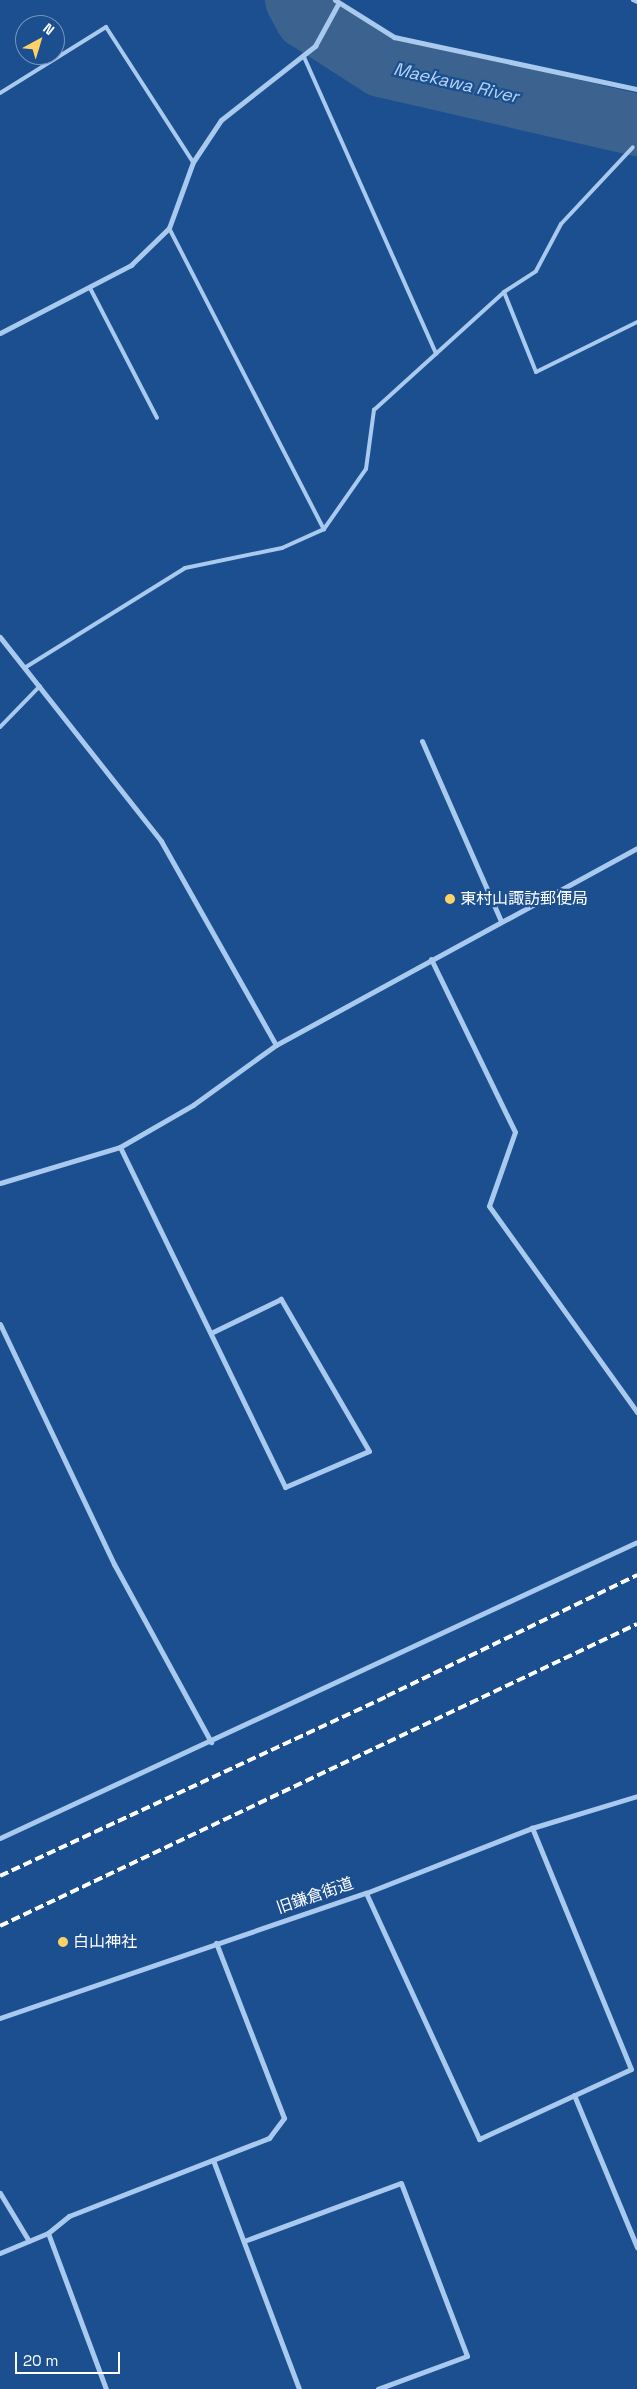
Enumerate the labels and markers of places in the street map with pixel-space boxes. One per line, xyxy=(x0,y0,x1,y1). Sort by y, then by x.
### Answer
place label: 東村山諏訪郵便局 xyxy=(460,889,588,909)
marker: 東村山諏訪郵便局 xyxy=(444,893,456,905)
place label: 白山神社 xyxy=(73,1932,137,1952)
marker: 白山神社 xyxy=(57,1936,69,1948)

